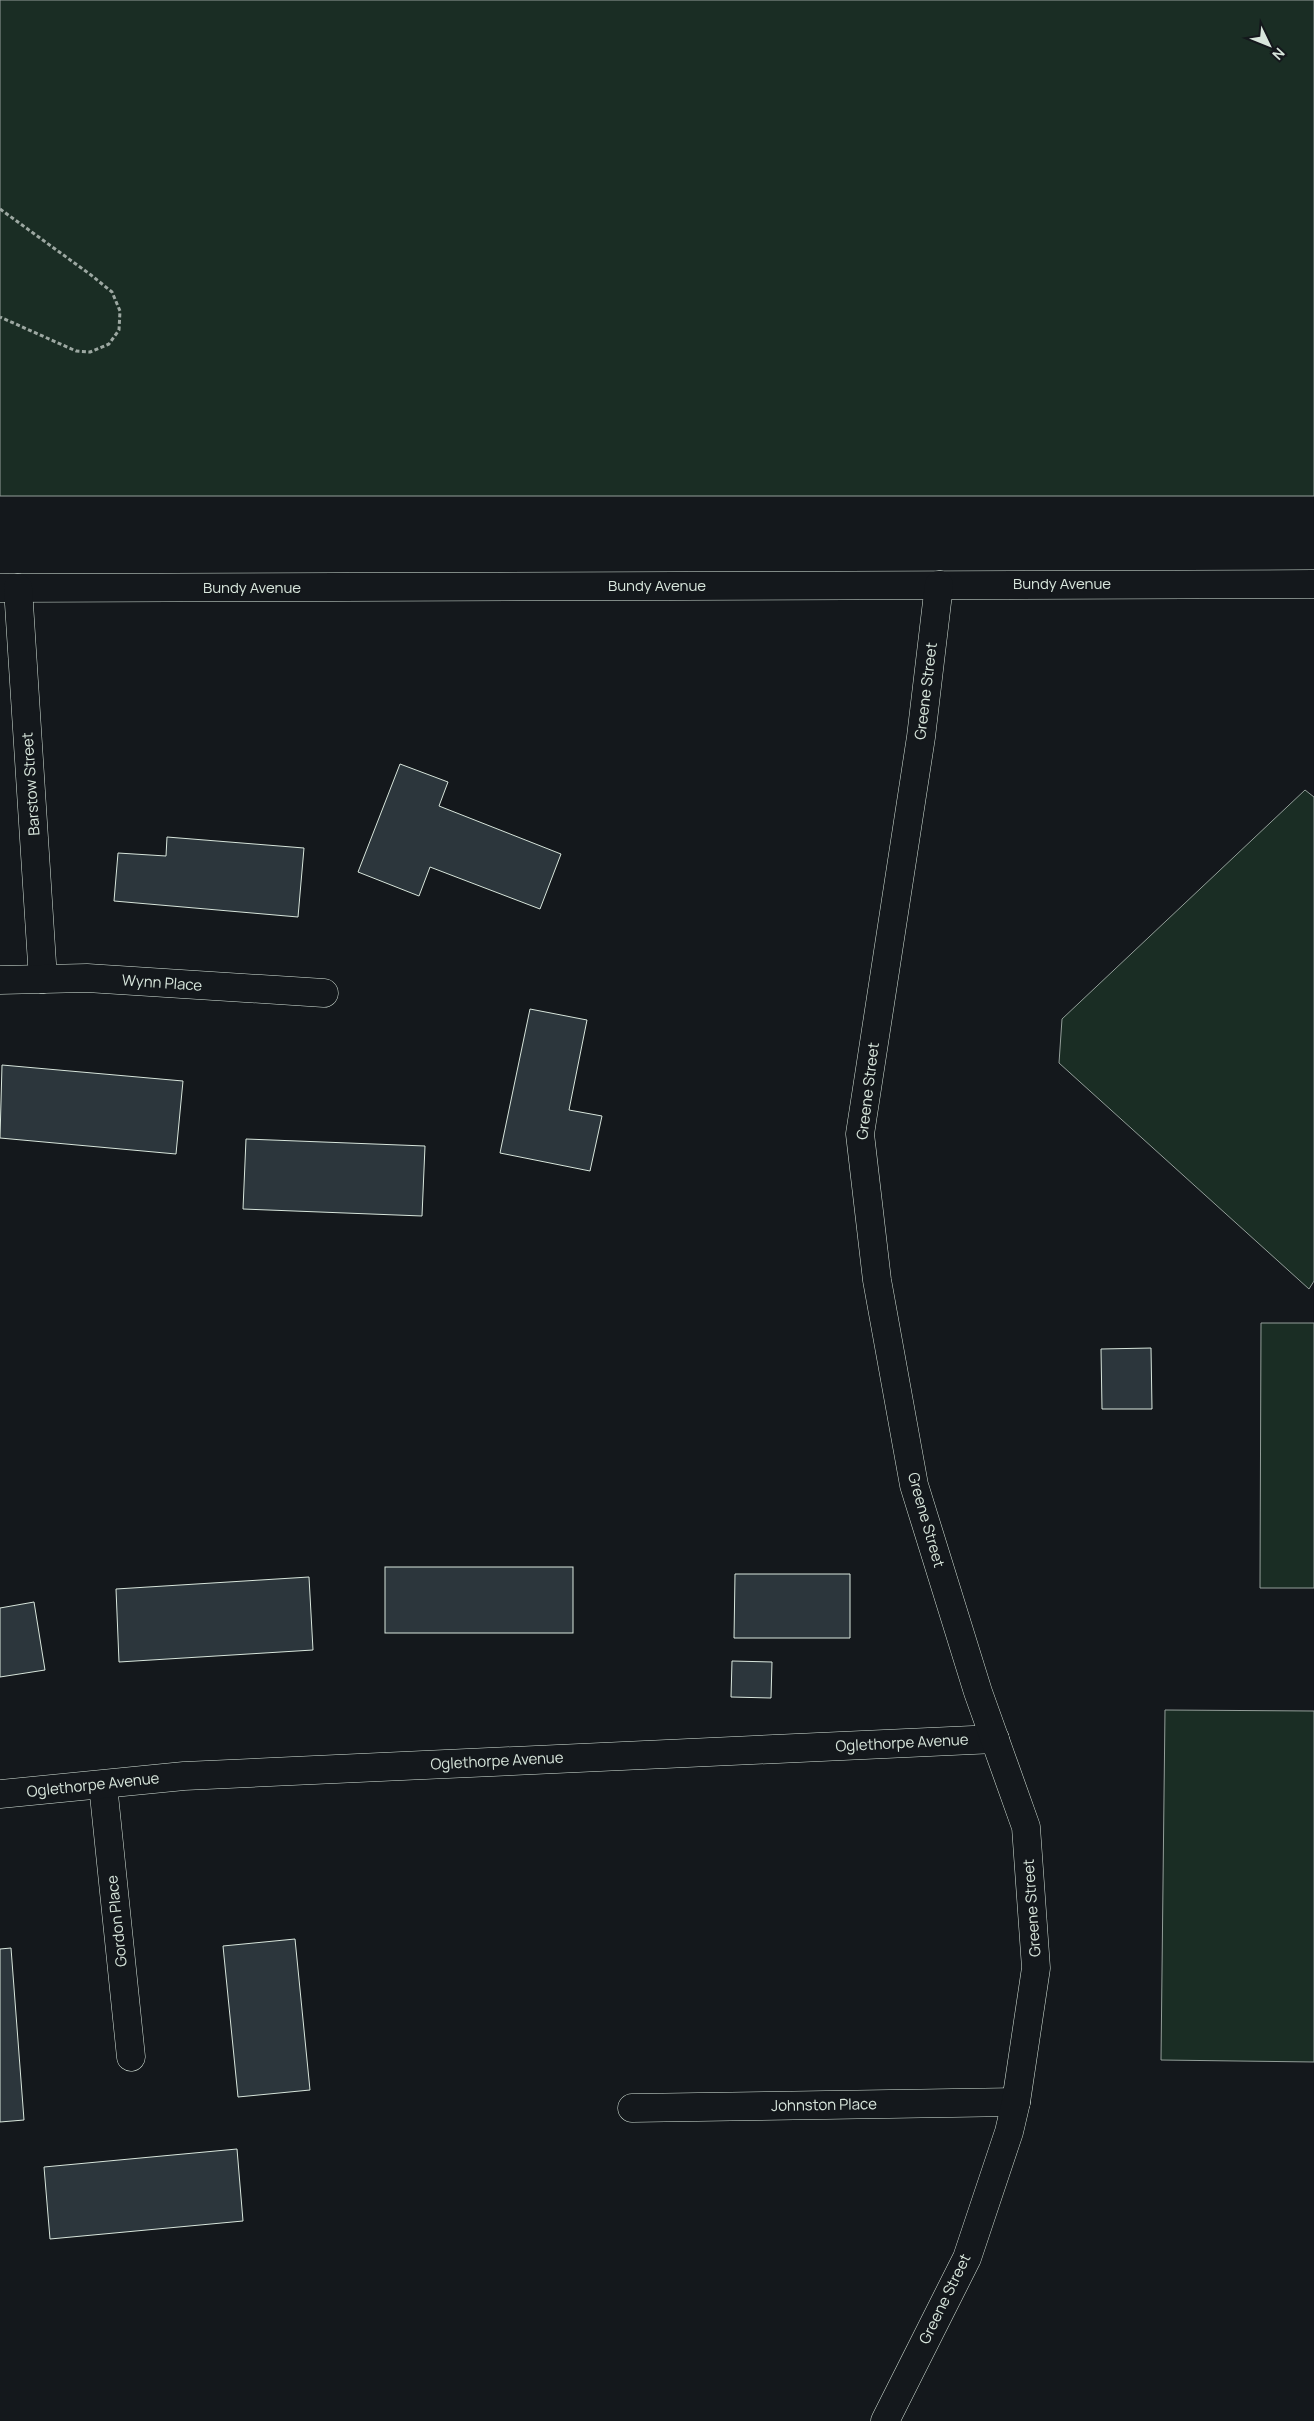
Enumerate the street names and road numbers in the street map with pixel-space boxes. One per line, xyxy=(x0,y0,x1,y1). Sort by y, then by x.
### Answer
street label: Bundy Avenue xyxy=(1013,573,1111,594)
street label: Bundy Avenue xyxy=(608,575,706,596)
street label: Bundy Avenue xyxy=(203,577,301,598)
street label: Greene Street xyxy=(909,641,942,741)
street label: Barstow Street xyxy=(16,732,45,836)
street label: Wynn Place xyxy=(121,969,203,996)
street label: Greene Street xyxy=(851,1041,884,1141)
street label: Greene Street xyxy=(903,1470,950,1570)
street label: Oglethorpe Avenue xyxy=(835,1729,969,1756)
street label: Oglethorpe Avenue xyxy=(430,1747,564,1774)
street label: Oglethorpe Avenue xyxy=(26,1767,161,1802)
street label: Greene Street xyxy=(1018,1859,1045,1958)
street label: Gordon Place xyxy=(101,1874,132,1968)
street label: Johnston Place xyxy=(771,2093,877,2116)
street label: Greene Street xyxy=(914,2250,975,2347)

